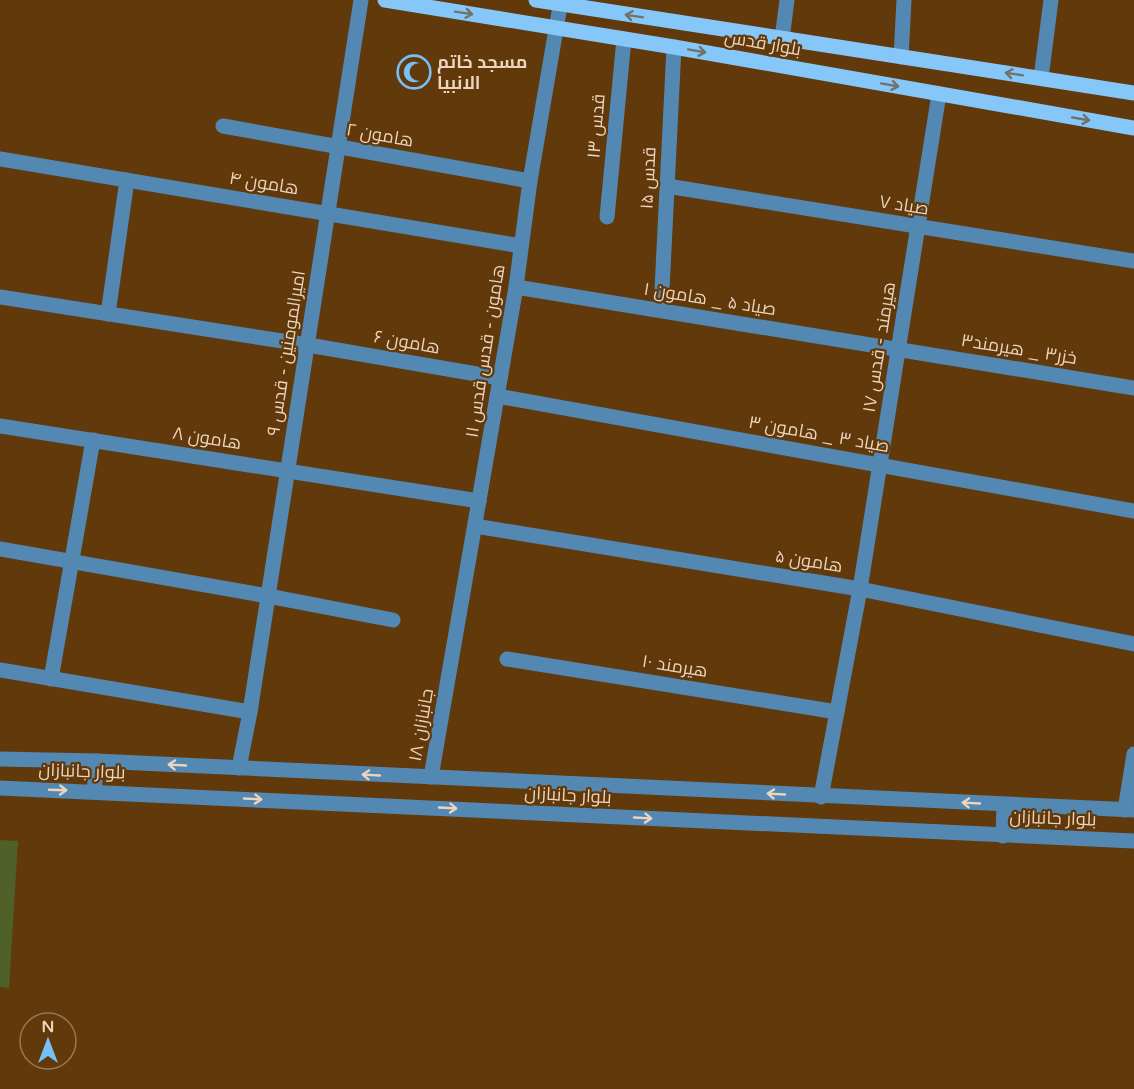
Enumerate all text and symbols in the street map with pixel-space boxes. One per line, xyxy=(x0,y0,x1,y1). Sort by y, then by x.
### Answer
one-way arrow xyxy=(453,7,473,18)
one-way arrow xyxy=(625,10,645,21)
street label: بلوار قدس xyxy=(723,25,803,61)
one-way arrow xyxy=(687,46,707,57)
place label: مسجد خاتم الانبیا xyxy=(437,51,527,94)
mosque icon: مسجد خاتم الانبیا xyxy=(396,54,432,90)
one-way arrow xyxy=(1005,69,1024,80)
one-way arrow xyxy=(879,80,899,91)
street label: قدس ۱۳ xyxy=(582,93,610,159)
one-way arrow xyxy=(1071,114,1091,125)
street label: هامون ۲ xyxy=(345,118,415,152)
street label: قدس ۱۵ xyxy=(635,146,661,210)
street label: هامون ۴ xyxy=(228,167,300,199)
street label: صیاد ۷ xyxy=(878,190,930,220)
street label: هامون - قدس قدس ۱۱ xyxy=(460,263,510,439)
street label: امیرالمومنین - قدس ۹ xyxy=(262,269,310,437)
street label: صیاد ۵ _ هامون ۱ xyxy=(642,278,778,320)
street label: هیرمند - قدس ۱۷ xyxy=(858,280,900,414)
street label: هامون ۶ xyxy=(372,325,442,359)
street label: خزر۳ _ هیرمند۳ xyxy=(959,329,1079,369)
street label: صیاد ۳ _ هامون ۳ xyxy=(747,411,891,457)
street label: هامون ۸ xyxy=(171,422,243,454)
street label: هامون ۵ xyxy=(774,545,844,577)
street label: هیرمند ۱۰ xyxy=(641,650,709,682)
street label: جانبازان ۱۸ xyxy=(404,687,438,763)
street label: بلوار جانبازان xyxy=(38,758,126,784)
one-way arrow xyxy=(167,759,187,770)
one-way arrow xyxy=(362,769,382,780)
street label: بلوار جانبازان xyxy=(524,782,612,808)
one-way arrow xyxy=(48,784,68,795)
one-way arrow xyxy=(766,789,786,800)
one-way arrow xyxy=(243,793,263,804)
one-way arrow xyxy=(961,798,981,809)
one-way arrow xyxy=(438,803,458,814)
street label: بلوار جانبازان xyxy=(1009,805,1097,831)
one-way arrow xyxy=(632,813,652,824)
north arrow xyxy=(18,1011,78,1071)
text: N xyxy=(42,1017,54,1037)

